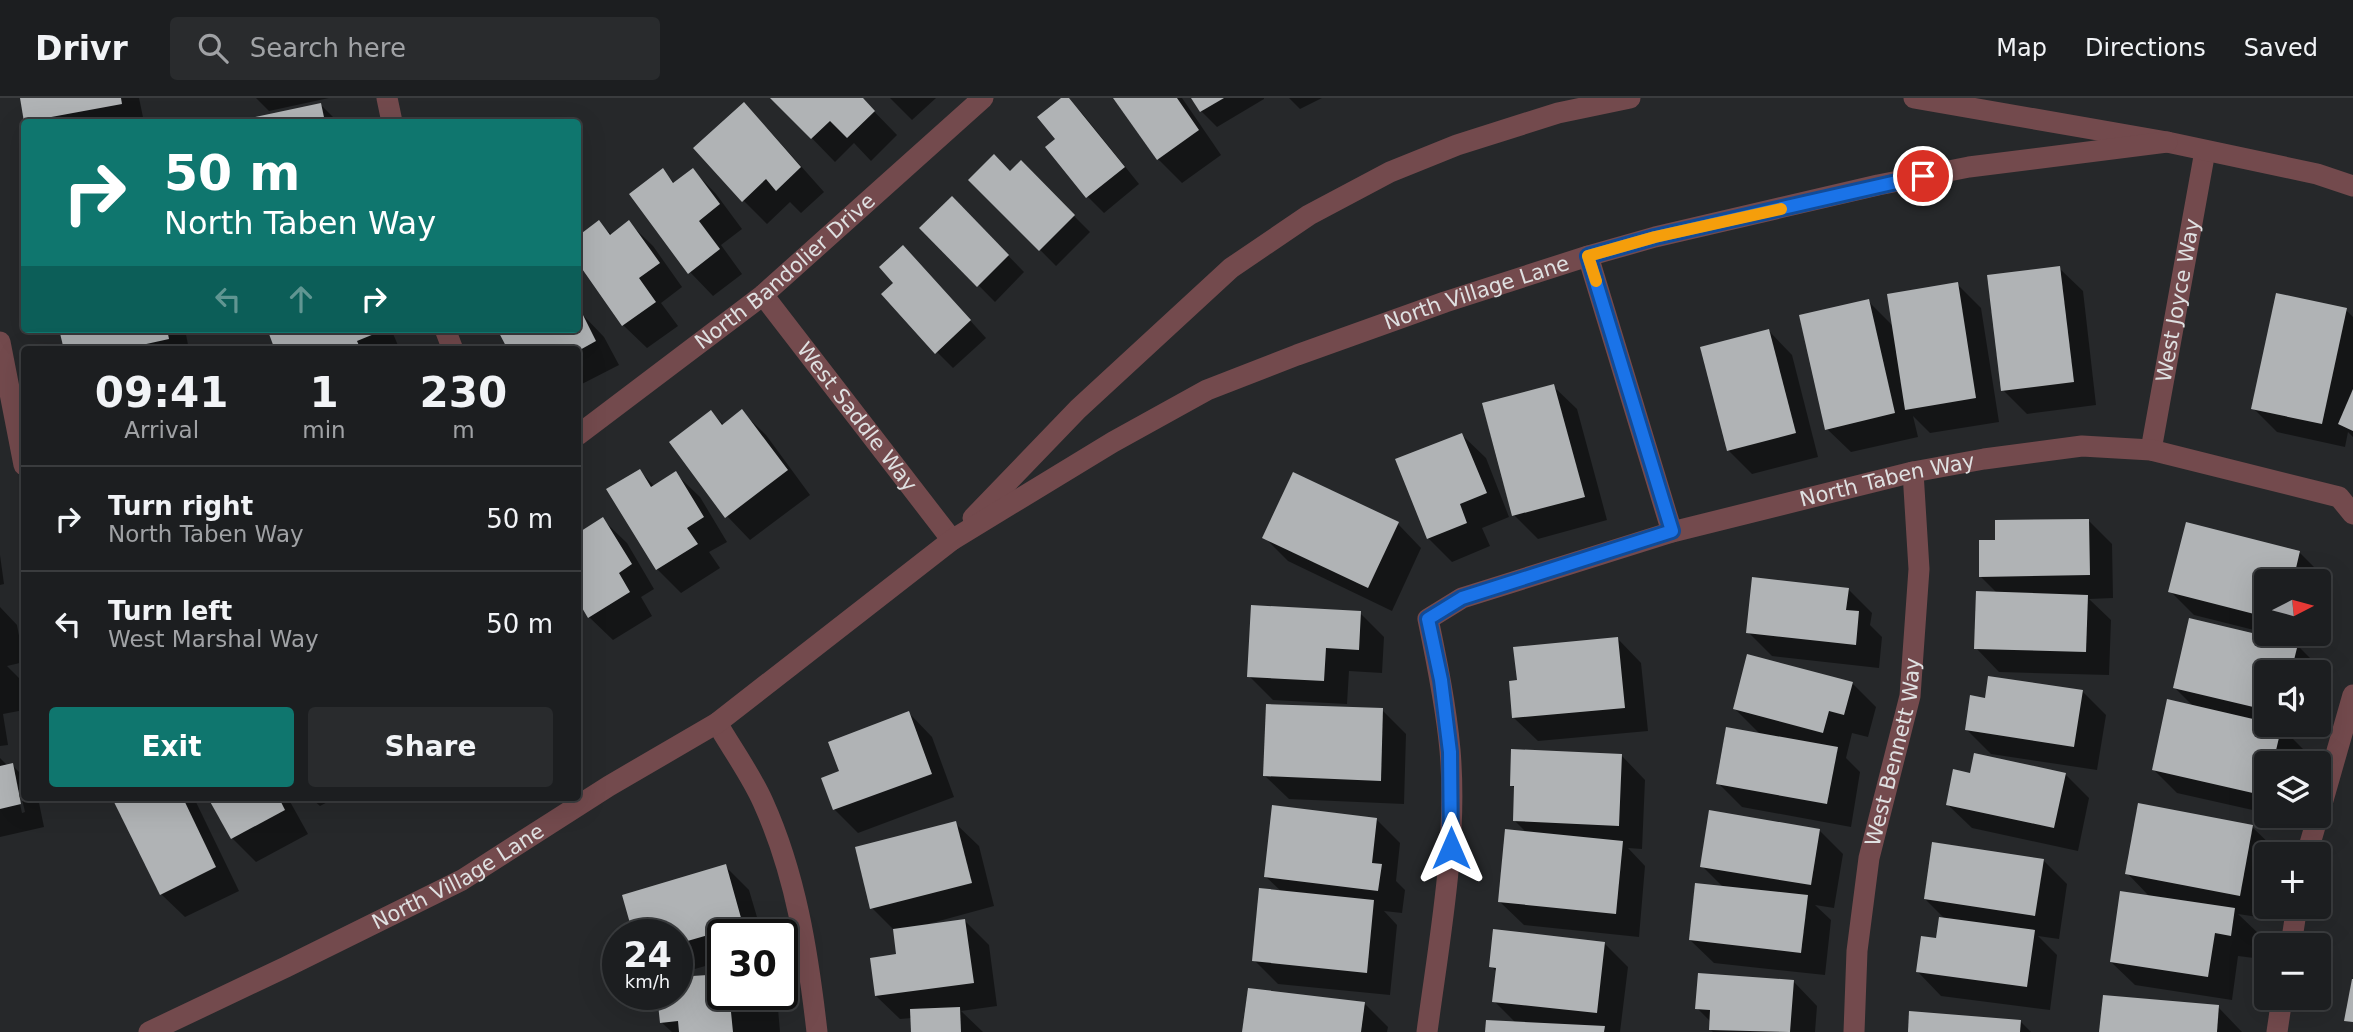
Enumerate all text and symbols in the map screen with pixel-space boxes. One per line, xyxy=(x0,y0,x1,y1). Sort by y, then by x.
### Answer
search box xyxy=(170,17,660,80)
text: Drivr xyxy=(35,29,128,68)
icon: search xyxy=(194,29,232,67)
text: Search here xyxy=(250,33,406,63)
text: Map xyxy=(1996,34,2047,62)
text: Directions xyxy=(2085,34,2206,62)
text: Saved xyxy=(2244,34,2318,62)
text: 50 m xyxy=(164,145,300,202)
pin xyxy=(1893,146,1953,206)
icon: right xyxy=(49,147,140,238)
icon: arrive xyxy=(1904,157,1942,195)
street label: North Bandolier Drive xyxy=(690,189,880,354)
text: North Taben Way xyxy=(164,204,436,242)
street label: West Joyce Way xyxy=(2151,217,2205,384)
street label: North Village Lane xyxy=(1381,251,1572,335)
icon: left xyxy=(209,280,247,318)
icon: ahead xyxy=(282,280,320,318)
icon: right xyxy=(355,280,393,318)
street label: West Saddle Way xyxy=(792,338,922,496)
text: 09:41 xyxy=(95,368,229,417)
text: 1 xyxy=(309,368,339,417)
text: 230 xyxy=(420,368,507,417)
text: Arrival xyxy=(124,417,199,443)
text: min xyxy=(302,417,346,443)
text: m xyxy=(452,417,475,443)
street label: North Taben Way xyxy=(1797,449,1977,512)
text: Turn right xyxy=(108,491,253,521)
icon: right xyxy=(49,500,87,538)
text: 50 m xyxy=(486,504,553,534)
text: North Taben Way xyxy=(108,521,304,547)
north arrow xyxy=(2254,569,2331,646)
map controls xyxy=(2254,569,2331,1010)
text: Turn left xyxy=(108,596,232,626)
icon: left xyxy=(49,605,87,643)
text: 50 m xyxy=(486,609,553,639)
text: West Marshal Way xyxy=(108,626,319,652)
street label: West Bennett Way xyxy=(1860,657,1925,849)
button: sound xyxy=(2254,660,2331,737)
button: Exit xyxy=(49,707,294,787)
button: Share xyxy=(308,707,553,787)
button: layers xyxy=(2254,751,2331,828)
position arrow xyxy=(1414,811,1488,885)
street label: North Village Lane xyxy=(368,819,548,935)
button: + xyxy=(2254,842,2331,919)
speed limit sign: 30 xyxy=(707,919,798,1010)
button: − xyxy=(2254,933,2331,1010)
text: 24 xyxy=(623,935,672,975)
text: km/h xyxy=(625,971,670,992)

